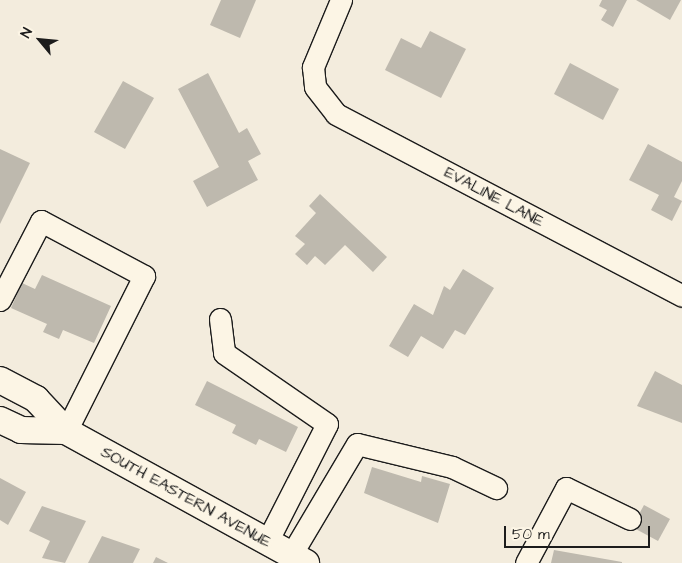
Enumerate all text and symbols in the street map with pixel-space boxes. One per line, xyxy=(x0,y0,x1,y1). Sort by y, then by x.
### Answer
north arrow xyxy=(15,15,65,65)
text: N xyxy=(16,24,38,42)
street label: EVALINE LANE xyxy=(441,163,547,231)
street label: SOUTH EASTERN AVENUE xyxy=(98,442,274,552)
scale bar xyxy=(507,516,653,548)
text: 50 m xyxy=(512,524,550,545)

